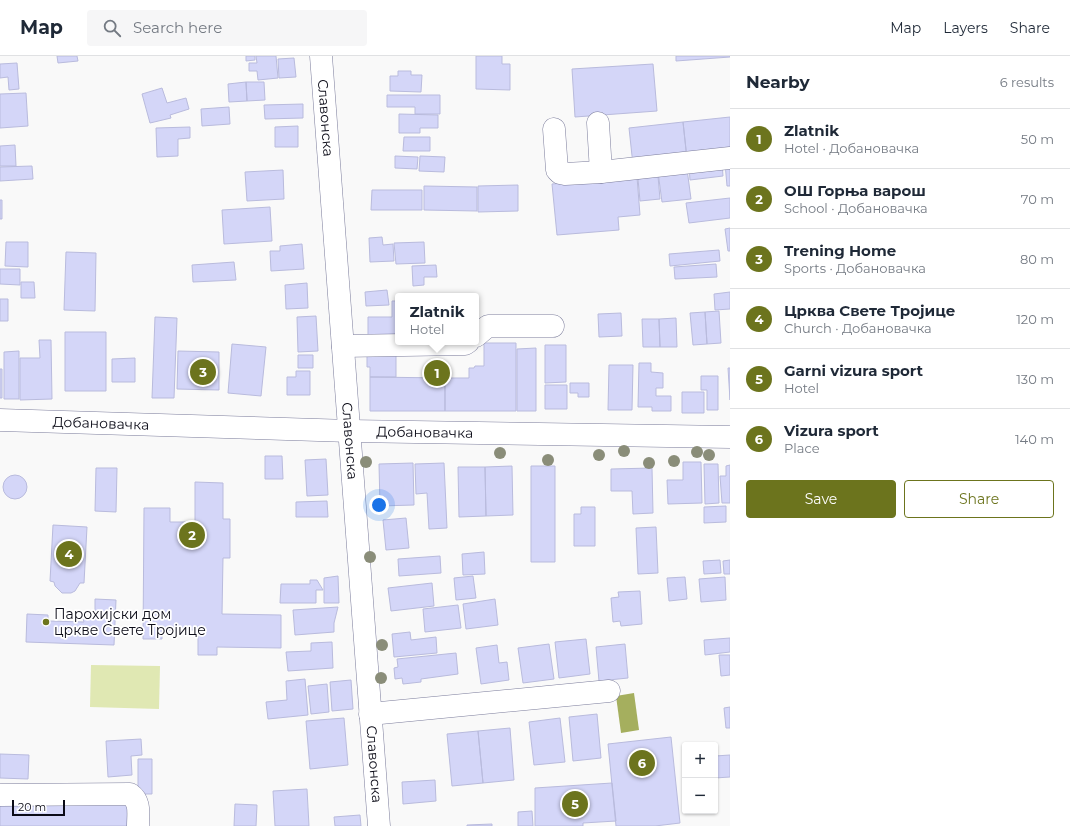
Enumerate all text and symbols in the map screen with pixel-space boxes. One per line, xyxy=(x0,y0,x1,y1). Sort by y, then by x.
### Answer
search box xyxy=(87,10,367,46)
text: Map xyxy=(20,16,63,39)
icon: search xyxy=(101,17,123,39)
text: Search here xyxy=(133,18,222,37)
text: Map xyxy=(890,19,921,37)
text: Layers xyxy=(943,19,988,37)
text: Share xyxy=(1010,19,1050,37)
text: Nearby xyxy=(746,72,810,92)
text: 6 results xyxy=(1000,74,1054,90)
street label: Славонска xyxy=(314,78,338,157)
text: Zlatnik xyxy=(784,121,839,140)
text: 1 xyxy=(756,131,762,147)
text: 50 m xyxy=(1021,131,1054,147)
text: Hotel · Добановачка xyxy=(784,140,919,156)
text: ОШ Горња варош xyxy=(784,181,926,200)
text: 2 xyxy=(755,191,763,207)
text: 70 m xyxy=(1021,191,1054,207)
text: School · Добановачка xyxy=(784,200,928,216)
text: Trening Home xyxy=(784,241,896,260)
text: 3 xyxy=(755,251,763,267)
text: 80 m xyxy=(1020,251,1054,267)
text: Sports · Добановачка xyxy=(784,260,926,276)
popup xyxy=(395,293,479,345)
text: Црква Свете Тројице xyxy=(784,301,955,320)
text: Zlatnik xyxy=(409,302,465,321)
text: 4 xyxy=(755,311,763,327)
text: 120 m xyxy=(1016,311,1054,327)
text: Church · Добановачка xyxy=(784,320,932,336)
text: Hotel xyxy=(409,321,445,337)
pin: 3 xyxy=(190,357,216,387)
pin: 1 xyxy=(424,358,450,388)
text: Garni vizura sport xyxy=(784,361,923,380)
text: 5 xyxy=(755,371,763,387)
text: 130 m xyxy=(1016,371,1054,387)
text: Hotel xyxy=(784,380,819,396)
street label: Славонска xyxy=(338,402,362,480)
street label: Добановачка xyxy=(52,413,150,434)
text: Vizura sport xyxy=(784,421,879,440)
street label: Добановачка xyxy=(376,422,473,442)
text: 6 xyxy=(755,431,763,447)
text: 140 m xyxy=(1015,431,1054,447)
text: Place xyxy=(784,440,820,456)
button: Save xyxy=(746,480,896,518)
button: Share xyxy=(904,480,1054,518)
your location xyxy=(369,495,389,515)
pin: 2 xyxy=(179,520,205,550)
pin: 4 xyxy=(56,539,82,569)
place label: Парохијски дом цркве Свете Тројице xyxy=(54,605,206,639)
marker: Парохијски дом цркве Свете Тројице xyxy=(41,617,51,627)
street label: Славонска xyxy=(362,725,386,803)
map controls xyxy=(682,742,718,814)
button: + xyxy=(682,742,718,778)
pin: 6 xyxy=(629,748,655,778)
button: − xyxy=(682,778,718,814)
pin: 5 xyxy=(562,789,588,819)
scale bar xyxy=(12,798,65,817)
text: 20 m xyxy=(18,800,46,814)

